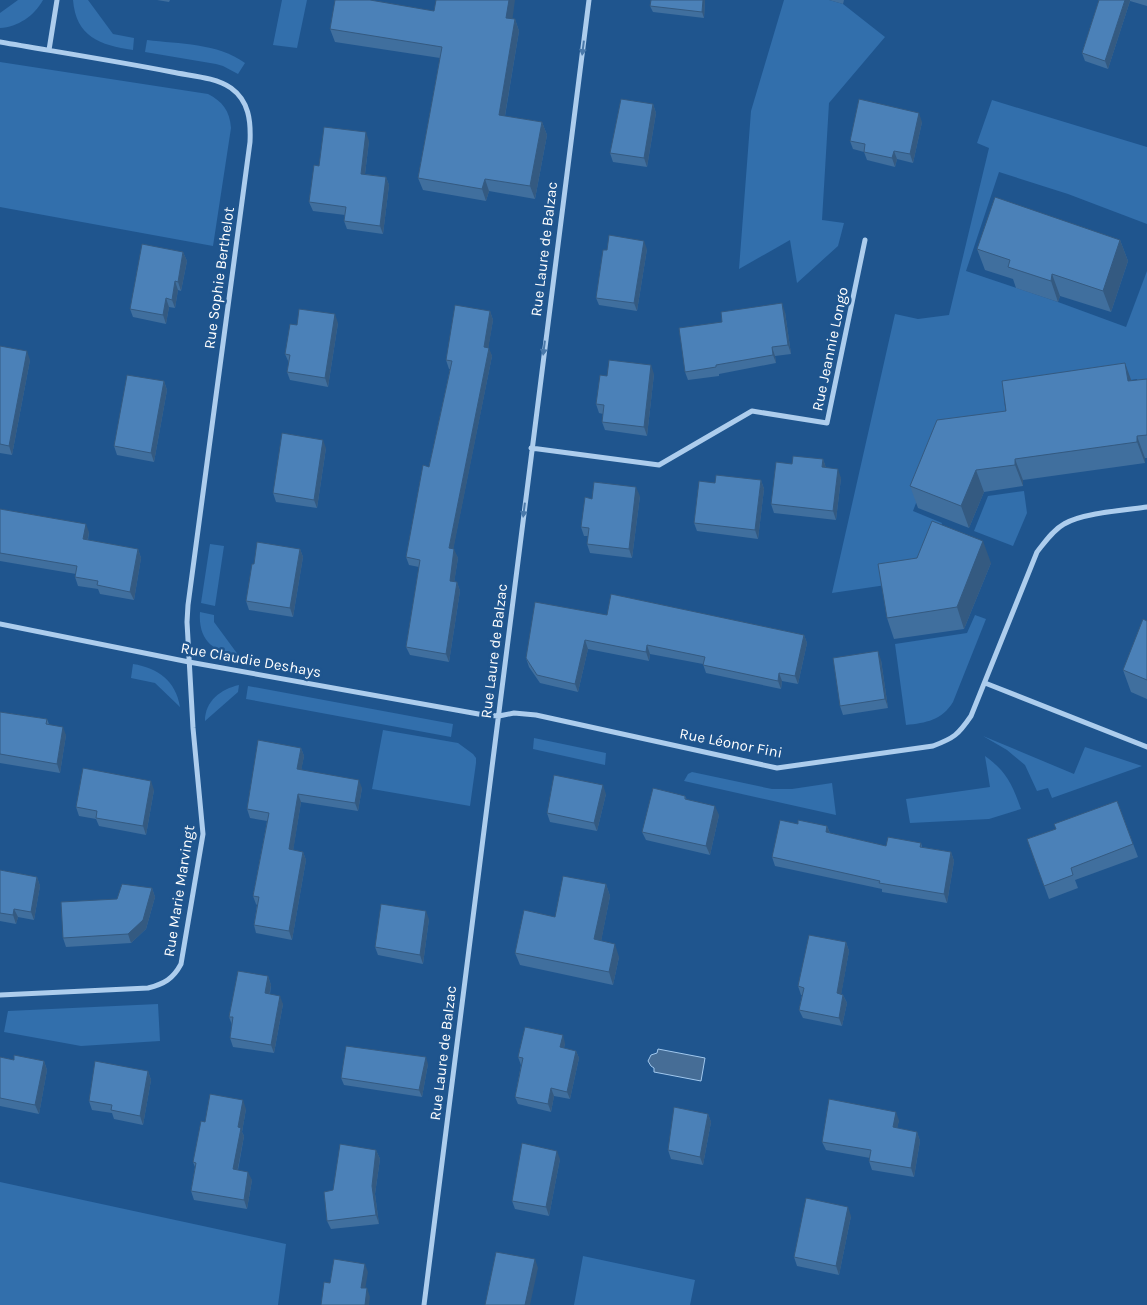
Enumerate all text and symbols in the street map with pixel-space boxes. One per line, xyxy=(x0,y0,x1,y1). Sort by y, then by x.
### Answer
one-way arrow xyxy=(578,41,586,57)
street label: Rue Laure de Balzac xyxy=(527,181,561,317)
street label: Rue Sophie Berthelot xyxy=(200,205,238,350)
street label: Rue Jeannie Longo xyxy=(808,285,852,413)
one-way arrow xyxy=(540,341,548,357)
one-way arrow xyxy=(520,502,528,518)
street label: Rue Laure de Balzac xyxy=(477,583,511,719)
street label: Rue Claudie Deshays xyxy=(179,639,323,681)
street label: Rue Léonor Fini xyxy=(678,724,784,762)
street label: Rue Marie Marvingt xyxy=(160,823,198,958)
street label: Rue Laure de Balzac xyxy=(426,985,460,1121)

